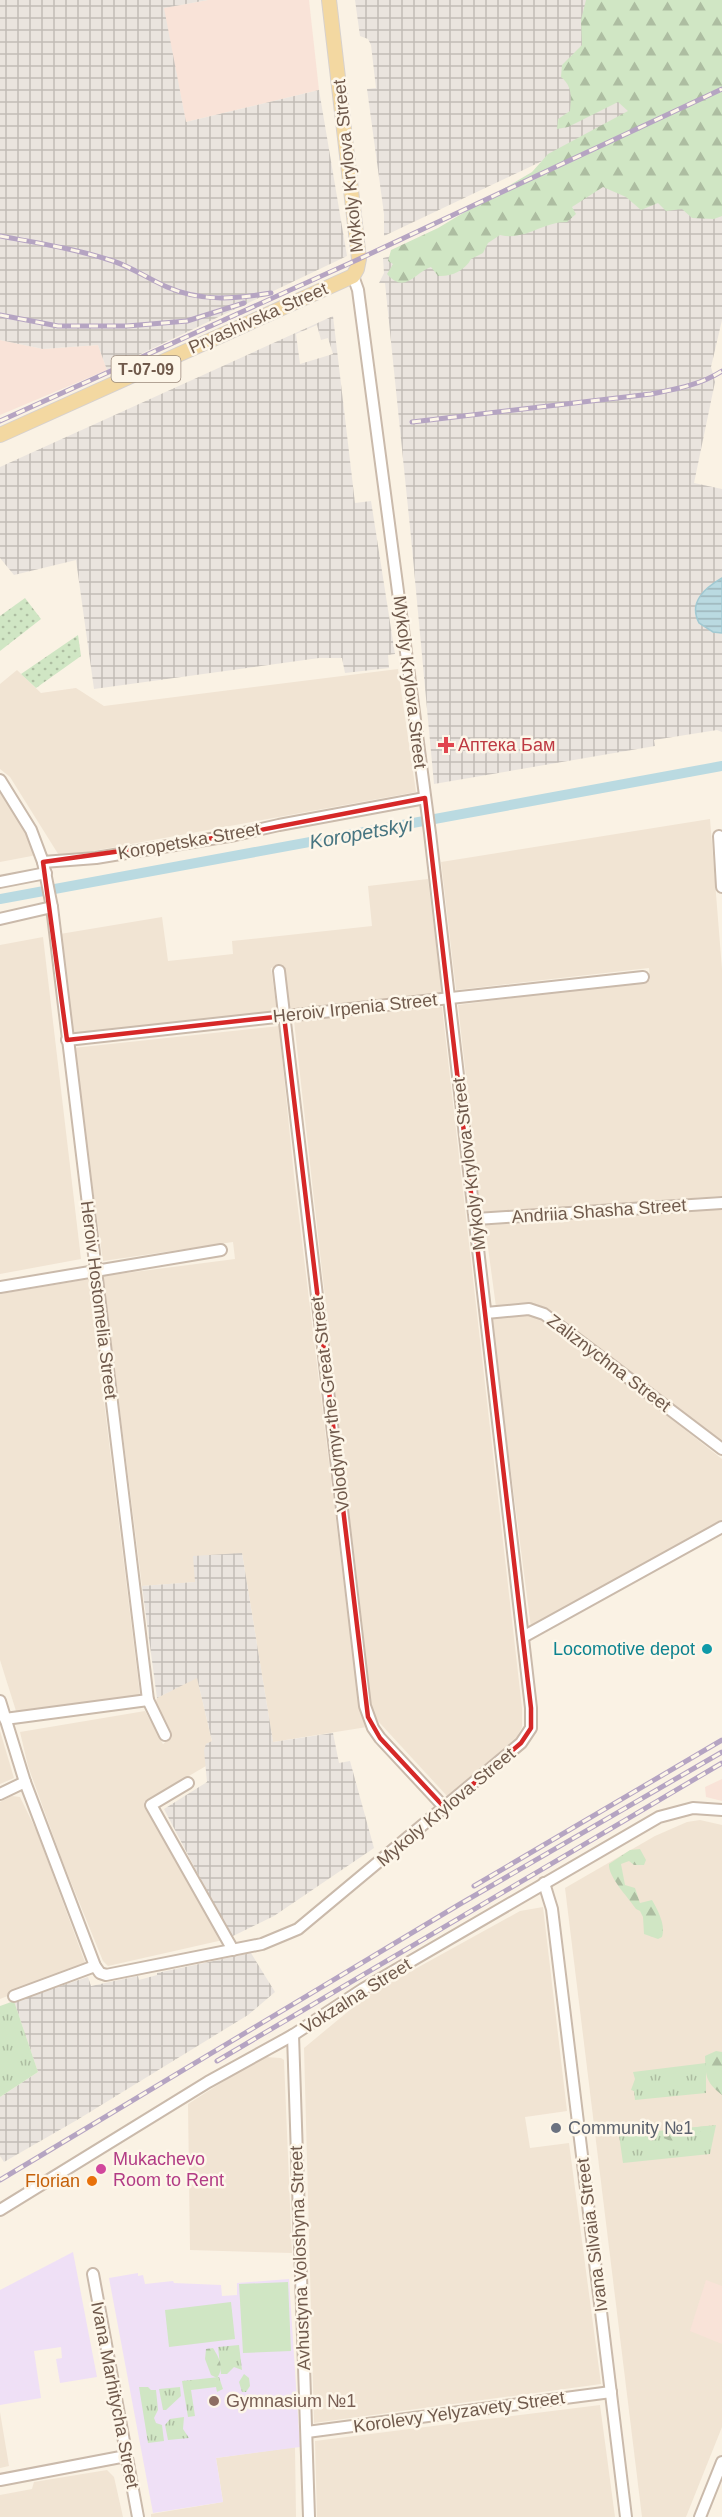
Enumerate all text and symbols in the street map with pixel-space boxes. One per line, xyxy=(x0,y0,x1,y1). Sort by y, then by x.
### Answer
street label: Mykoly Krylova Street xyxy=(329,78,367,254)
street label: Pryashivska Street xyxy=(185,278,331,358)
road number: Т-07-09 xyxy=(112,356,180,382)
street label: Mykoly Krylova Street xyxy=(389,594,431,770)
place label: Аптека Бам xyxy=(458,735,555,755)
marker: Аптека Бам xyxy=(439,738,453,752)
water label: Koropetskyi xyxy=(308,813,415,853)
street label: Koropetska Street xyxy=(116,819,262,863)
street label: Heroiv Irpenia Street xyxy=(272,989,438,1027)
street label: Mykoly Krylova Street xyxy=(448,1076,490,1252)
street label: Andriia Shasha Street xyxy=(511,1195,687,1227)
street label: Heroiv Hostomelia Street xyxy=(77,1199,121,1401)
street label: Volodymyr the Great Street xyxy=(307,1295,353,1513)
street label: Zaliznychna Street xyxy=(543,1310,675,1416)
place label: Locomotive depot xyxy=(553,1639,695,1659)
marker: Locomotive depot xyxy=(700,1642,714,1656)
street label: Mykoly Krylova Street xyxy=(373,1743,519,1871)
street label: Vokzalna Street xyxy=(297,1954,415,2038)
place label: Community №1 xyxy=(568,2118,693,2138)
marker: Community №1 xyxy=(549,2121,563,2135)
street label: Avhustyna Voloshyna Street xyxy=(286,2145,314,2371)
place label: Mukachevo Room to Rent xyxy=(113,2149,224,2190)
street label: Ivana Silvaia Street xyxy=(573,2157,611,2313)
marker: Mukachevo Room to Rent xyxy=(94,2162,108,2176)
place label: Florian xyxy=(25,2171,80,2191)
marker: Florian xyxy=(85,2174,99,2188)
street label: Ivana Marhitycha Street xyxy=(87,2300,143,2490)
street label: Korolevy Yelyzavety Street xyxy=(352,2387,566,2437)
place label: Gymnasium №1 xyxy=(226,2391,356,2411)
marker: Gymnasium №1 xyxy=(207,2394,221,2408)

